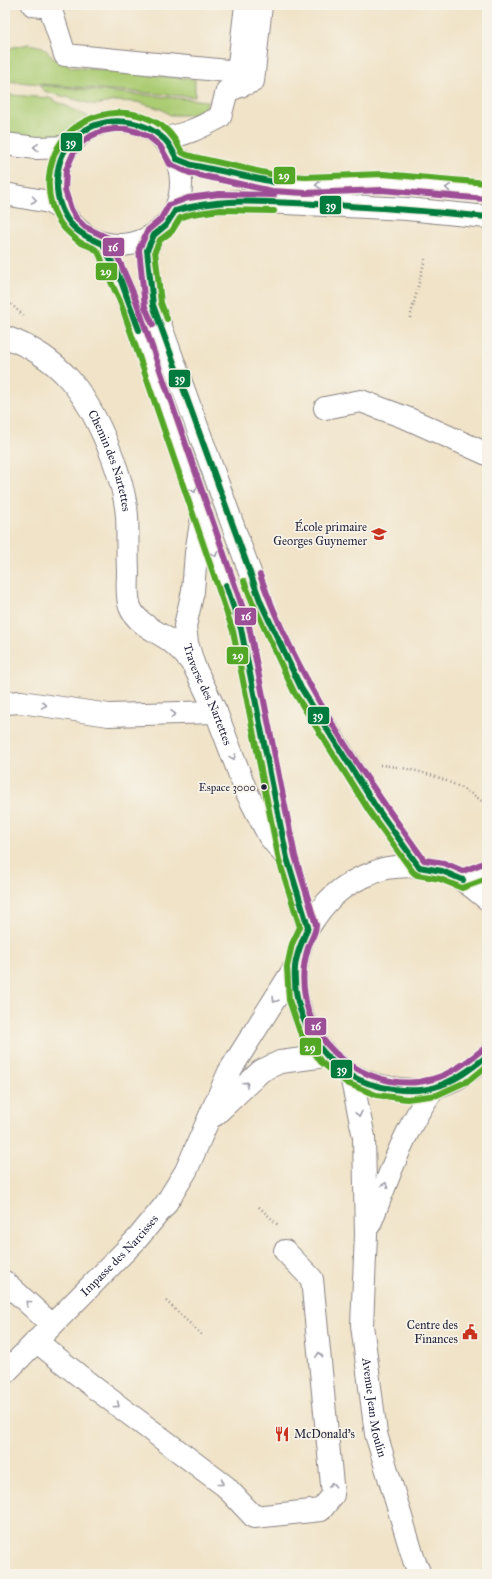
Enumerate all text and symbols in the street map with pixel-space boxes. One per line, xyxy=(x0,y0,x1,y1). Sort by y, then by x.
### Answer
line badge: 39 xyxy=(60,132,83,152)
text: 39 xyxy=(66,136,76,150)
one-way arrow xyxy=(33,143,39,152)
line badge: 29 xyxy=(273,166,296,185)
text: 29 xyxy=(278,169,290,183)
one-way arrow xyxy=(315,180,321,189)
one-way arrow xyxy=(445,184,451,193)
one-way arrow xyxy=(31,195,37,203)
line badge: 39 xyxy=(319,195,342,215)
text: 39 xyxy=(326,199,336,213)
line badge: 16 xyxy=(102,237,125,257)
text: 16 xyxy=(108,241,119,254)
line badge: 29 xyxy=(95,262,118,281)
text: 29 xyxy=(100,265,112,279)
line badge: 39 xyxy=(168,369,191,388)
text: 39 xyxy=(175,372,185,386)
street label: Chemin des Nartettes xyxy=(85,408,134,512)
one-way arrow xyxy=(189,486,197,493)
place label: École primaire Georges Guynemer xyxy=(273,518,367,549)
school or university icon: École primaire Georges Guynemer xyxy=(370,525,388,543)
one-way arrow xyxy=(210,550,218,557)
line badge: 16 xyxy=(234,607,257,626)
text: 16 xyxy=(241,610,252,623)
street label: Traverse des Nartettes xyxy=(181,642,235,747)
line badge: 29 xyxy=(226,646,249,665)
text: 29 xyxy=(232,649,244,663)
one-way arrow xyxy=(41,700,47,709)
line badge: 39 xyxy=(307,706,330,725)
text: 39 xyxy=(313,709,323,723)
one-way arrow xyxy=(170,710,176,719)
one-way arrow xyxy=(228,754,236,761)
place label: Espace 3000 xyxy=(199,781,256,794)
marker: Espace 3000 xyxy=(259,782,269,792)
one-way arrow xyxy=(272,996,280,1003)
line badge: 16 xyxy=(304,1017,327,1036)
text: 16 xyxy=(311,1020,322,1033)
line badge: 29 xyxy=(299,1037,322,1056)
text: 29 xyxy=(304,1041,316,1055)
line badge: 39 xyxy=(330,1059,353,1079)
text: 39 xyxy=(337,1063,347,1077)
one-way arrow xyxy=(241,1081,249,1089)
one-way arrow xyxy=(355,1111,363,1117)
one-way arrow xyxy=(381,1182,389,1189)
street label: Impasse des Narcisses xyxy=(78,1212,161,1299)
one-way arrow xyxy=(26,1301,33,1308)
place label: Centre des Finances xyxy=(407,1318,458,1346)
public building icon: Centre des Finances xyxy=(461,1323,479,1341)
one-way arrow xyxy=(315,1352,324,1358)
street label: Avenue Jean Moulin xyxy=(359,1356,390,1459)
one-way arrow xyxy=(112,1400,119,1407)
restaurant icon: McDonald's xyxy=(273,1425,291,1443)
place label: McDonald's xyxy=(294,1427,355,1441)
one-way arrow xyxy=(216,1479,223,1486)
one-way arrow xyxy=(327,1482,336,1488)

